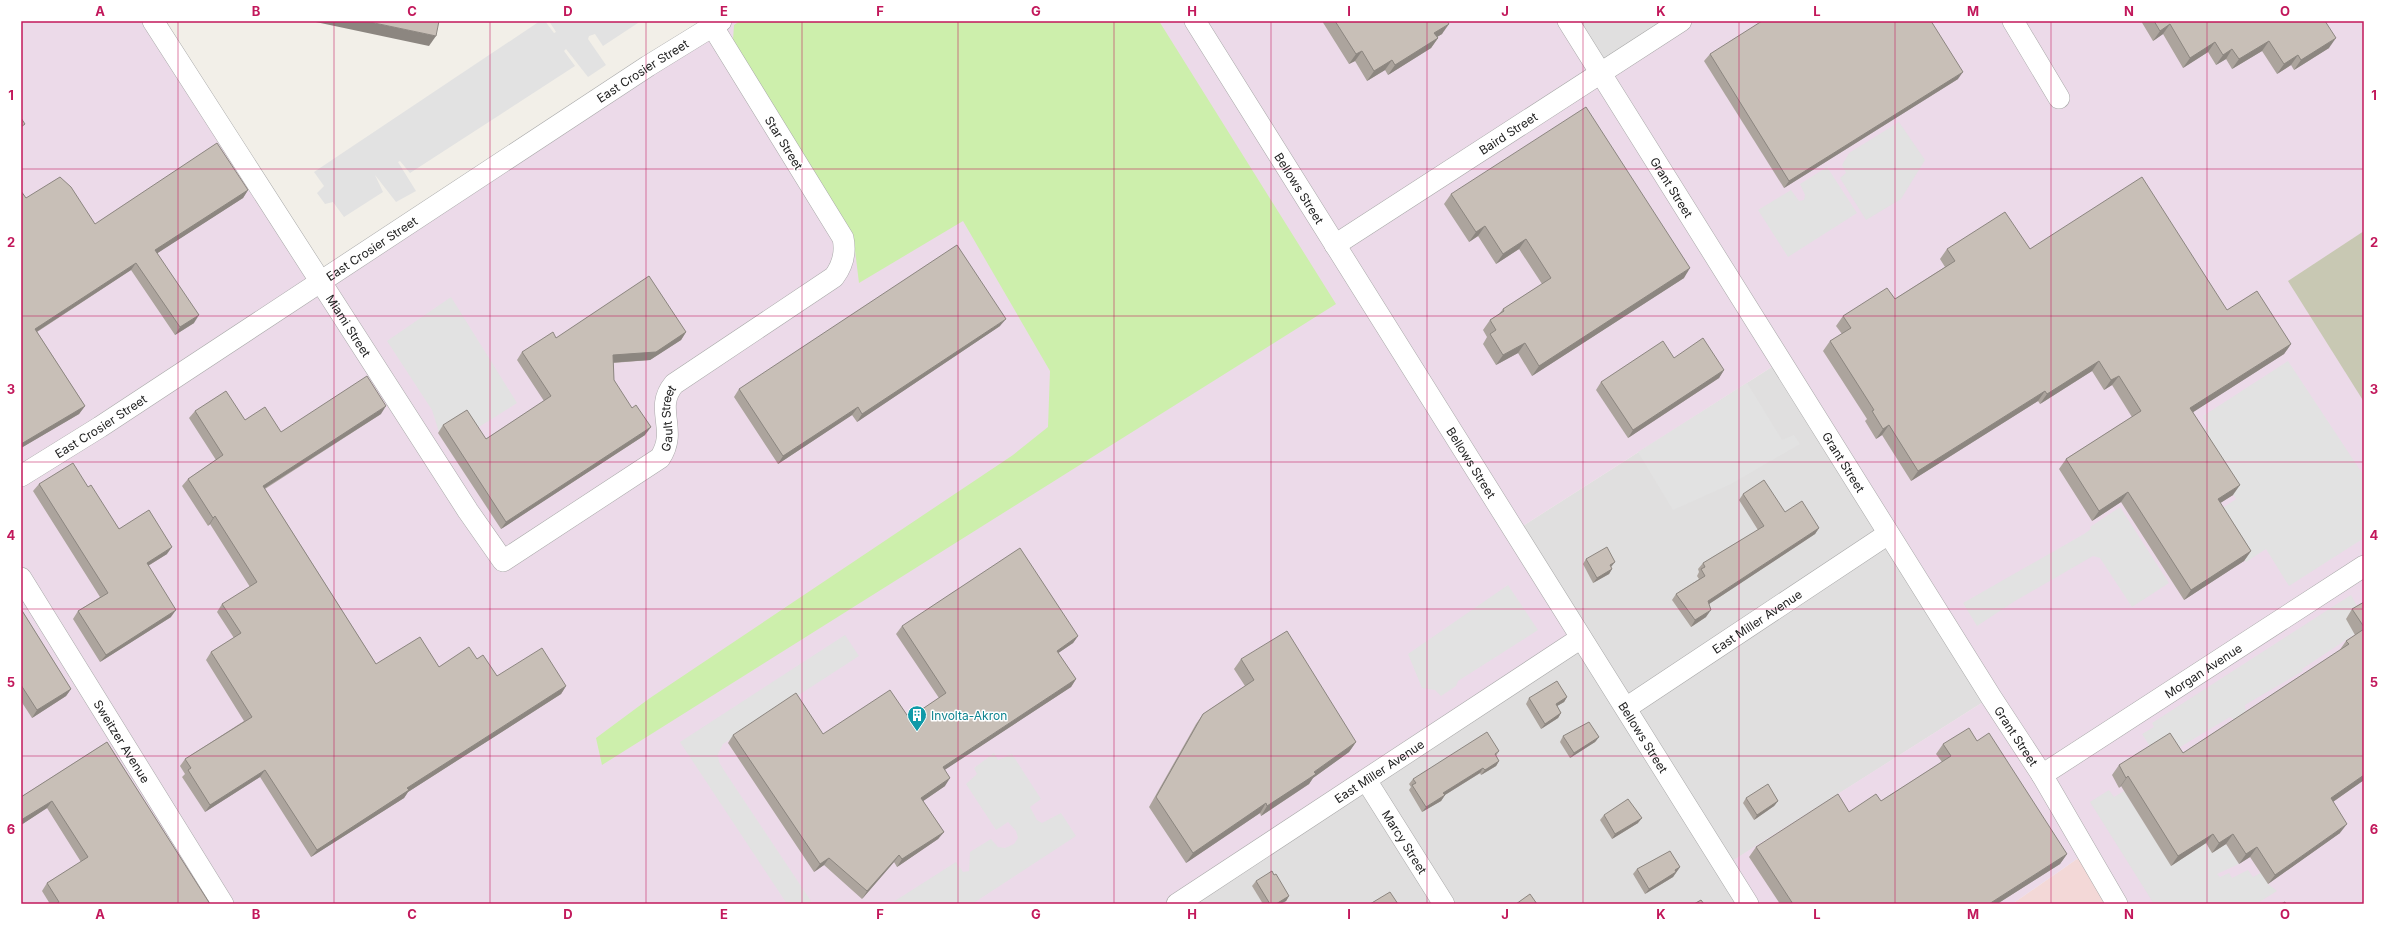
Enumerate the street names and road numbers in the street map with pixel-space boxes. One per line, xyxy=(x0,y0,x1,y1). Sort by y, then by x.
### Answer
street label: East Crosier Street xyxy=(594,36,691,105)
street label: Baird Street xyxy=(1476,109,1540,157)
street label: Star Street xyxy=(762,114,806,173)
street label: Bellows Street xyxy=(1272,150,1327,226)
street label: Grant Street xyxy=(1647,154,1697,220)
street label: East Crosier Street xyxy=(323,213,420,284)
street label: Miami Street xyxy=(323,292,374,360)
street label: Gault Street xyxy=(657,382,679,453)
street label: East Crosier Street xyxy=(52,391,149,461)
street label: Bellows Street xyxy=(1444,424,1499,501)
street label: Grant Street xyxy=(1819,429,1868,495)
street label: East Miller Avenue xyxy=(1709,586,1804,656)
street label: Morgan Avenue xyxy=(2162,640,2245,701)
street label: Sweitzer Avenue xyxy=(91,697,153,785)
street label: Bellows Street xyxy=(1616,699,1671,776)
street label: Grant Street xyxy=(1991,703,2042,769)
street label: East Miller Avenue xyxy=(1331,736,1427,806)
street label: Marcy Street xyxy=(1379,807,1431,877)

